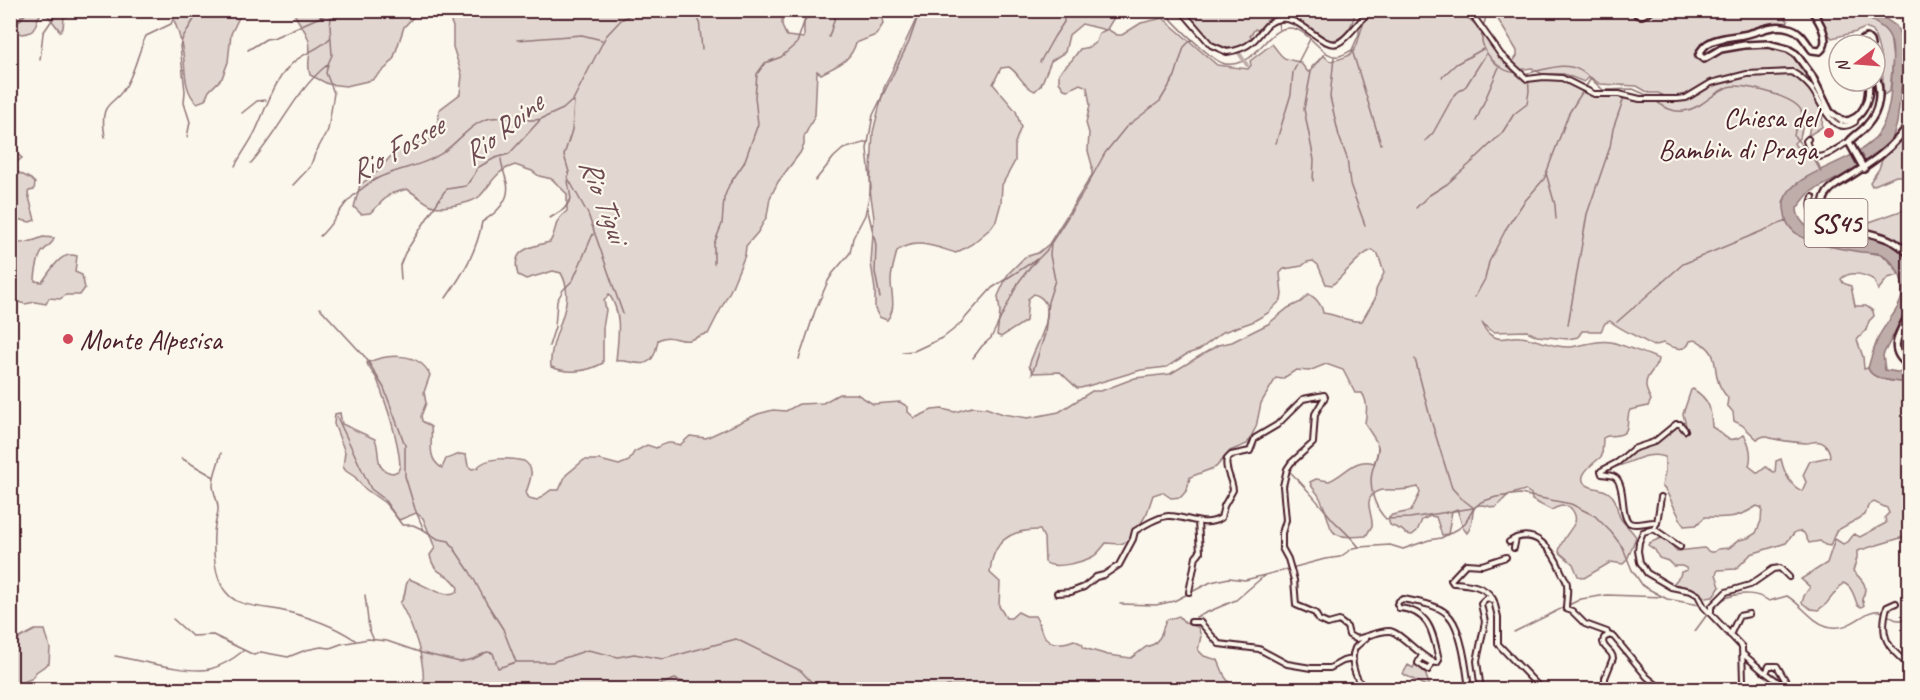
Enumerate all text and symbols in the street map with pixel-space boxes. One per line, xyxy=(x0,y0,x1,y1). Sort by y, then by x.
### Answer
north arrow xyxy=(1827,33,1887,93)
text: N xyxy=(1832,56,1855,74)
water label: Rio Roine xyxy=(454,82,554,173)
place label: Chiesa del Bambin di Praga xyxy=(1658,100,1822,167)
water label: Rio Fossee xyxy=(342,105,454,191)
marker: Chiesa del Bambin di Praga xyxy=(1822,126,1836,140)
water label: Rio Tigui xyxy=(571,153,640,254)
road number: SS45 xyxy=(1804,199,1868,247)
place label: Monte Alpesisa xyxy=(80,322,224,357)
marker: Monte Alpesisa xyxy=(61,332,75,346)

